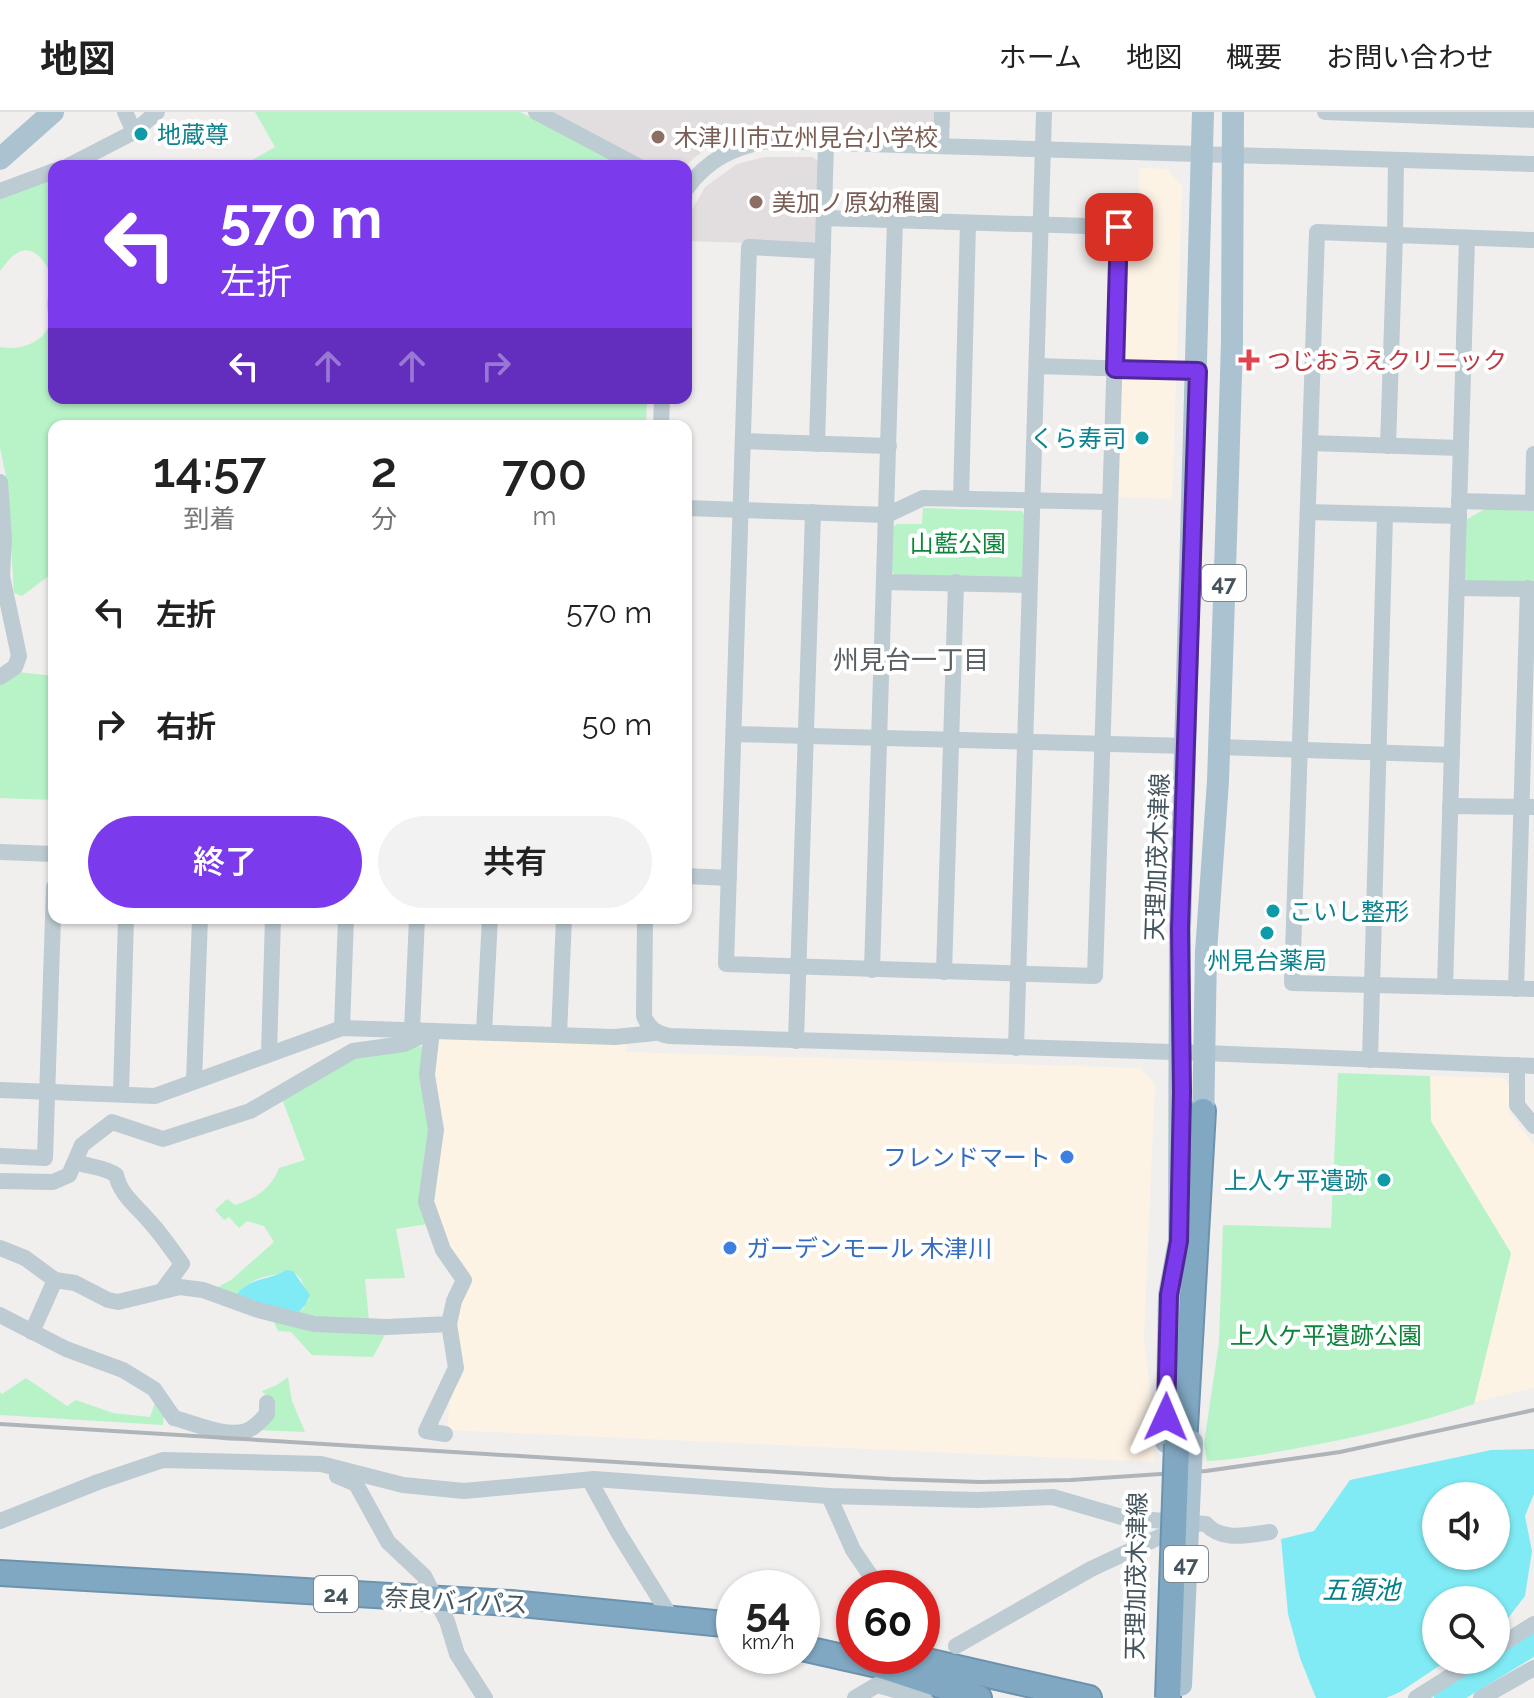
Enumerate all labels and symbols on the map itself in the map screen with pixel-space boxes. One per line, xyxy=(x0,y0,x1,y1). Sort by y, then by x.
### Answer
place label: 地蔵尊 xyxy=(157,120,229,149)
place label: 木津川市立州見台小学校 xyxy=(674,123,938,152)
marker: 地蔵尊 xyxy=(132,125,150,143)
marker: 木津川市立州見台小学校 xyxy=(649,128,667,146)
place label: 美加ノ原幼稚園 xyxy=(772,188,940,217)
marker: 美加ノ原幼稚園 xyxy=(747,193,765,211)
pin xyxy=(1085,193,1153,261)
place label: つじおうえクリニック xyxy=(1267,346,1507,375)
marker: つじおうえクリニック xyxy=(1238,349,1260,371)
place label: くら寿司 xyxy=(1030,424,1126,453)
marker: くら寿司 xyxy=(1133,429,1151,447)
park label: 山藍公園 xyxy=(910,529,1006,558)
road number: 47 xyxy=(1202,565,1246,601)
district label: 州見台一丁目 xyxy=(833,645,989,675)
street label: 天理加茂木津線 xyxy=(1140,773,1174,941)
place label: こいし整形 xyxy=(1289,897,1409,926)
marker: こいし整形 xyxy=(1264,902,1282,920)
marker: 州見台薬局 xyxy=(1258,924,1276,942)
place label: 州見台薬局 xyxy=(1207,946,1327,975)
place label: フレンドマート xyxy=(883,1143,1051,1172)
marker: フレンドマート xyxy=(1058,1148,1076,1166)
place label: 上人ケ平遺跡 xyxy=(1224,1166,1368,1195)
marker: 上人ケ平遺跡 xyxy=(1375,1171,1393,1189)
place label: ガーデンモール 木津川 xyxy=(746,1234,992,1263)
marker: ガーデンモール 木津川 xyxy=(721,1239,739,1257)
park label: 上人ケ平遺跡公園 xyxy=(1230,1321,1422,1350)
position arrow xyxy=(1124,1375,1208,1459)
street label: 天理加茂木津線 xyxy=(1120,1492,1152,1660)
road number: 47 xyxy=(1164,1546,1208,1582)
speed limit sign: 60 xyxy=(836,1570,940,1674)
water label: 五領池 xyxy=(1322,1575,1403,1605)
road number: 24 xyxy=(314,1576,358,1612)
street label: 奈良バイパス xyxy=(384,1583,528,1619)

